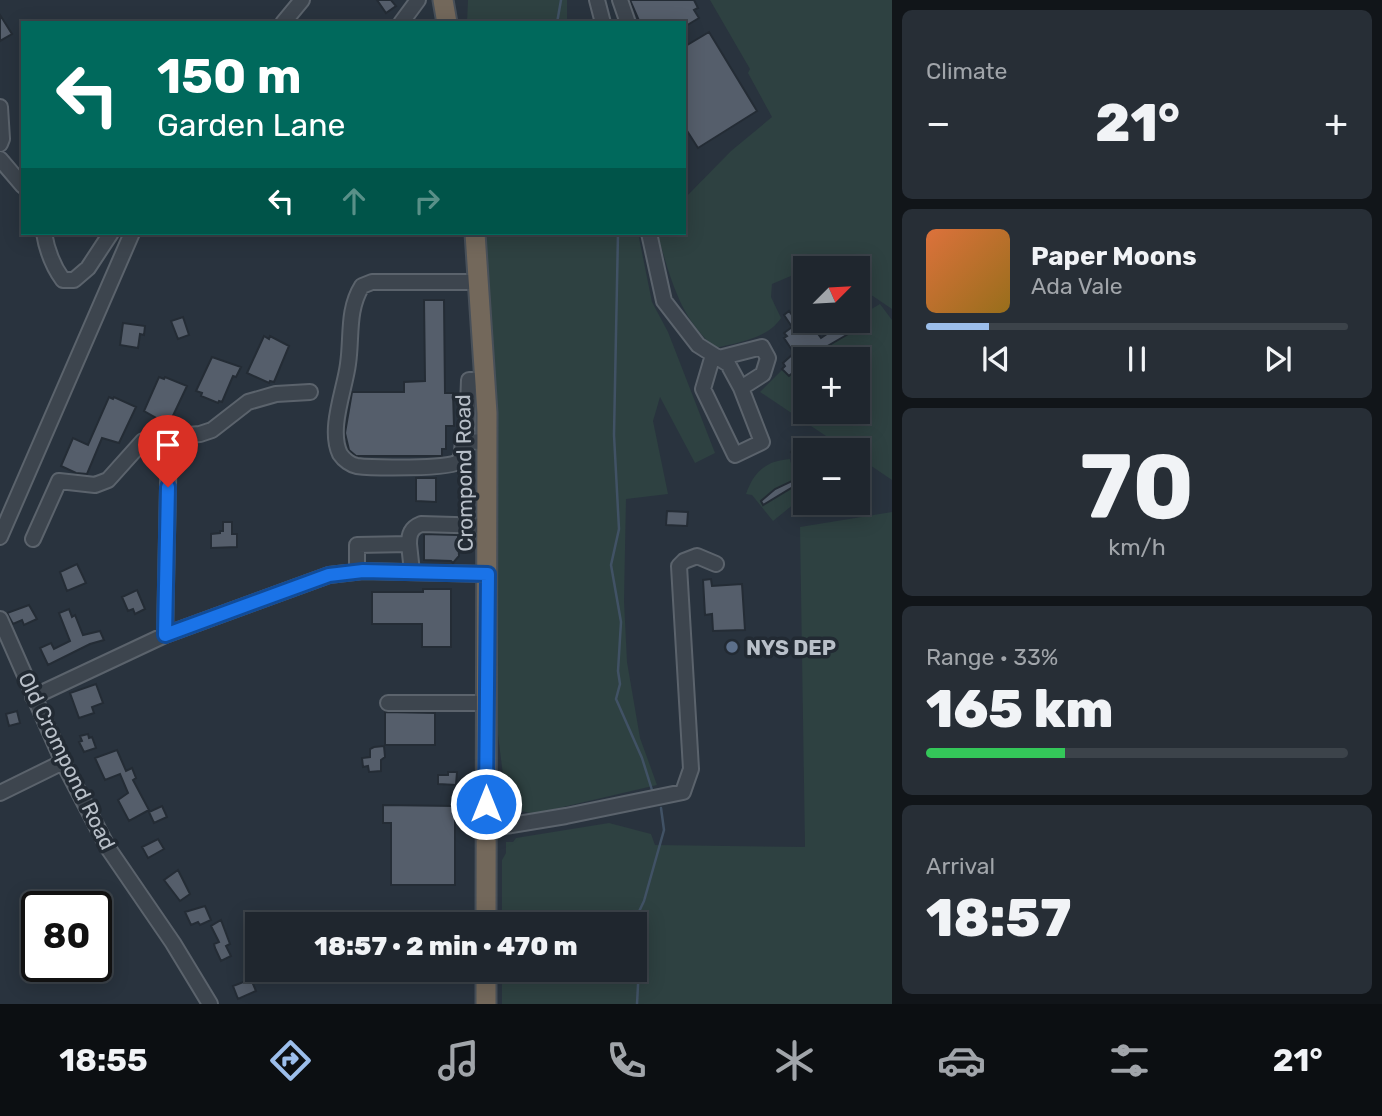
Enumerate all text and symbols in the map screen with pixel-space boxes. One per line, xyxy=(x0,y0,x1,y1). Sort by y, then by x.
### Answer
text: 150 m xyxy=(157,47,302,105)
icon: left xyxy=(42,49,133,140)
text: Climate xyxy=(926,57,1007,85)
text: 21° xyxy=(1095,92,1180,154)
text: − xyxy=(926,100,951,146)
text: + xyxy=(1324,100,1348,146)
text: Garden Lane xyxy=(157,106,345,144)
icon: left xyxy=(262,182,300,220)
icon: ahead xyxy=(335,182,373,220)
icon: right xyxy=(408,182,446,220)
text: Paper Moons xyxy=(1031,241,1197,272)
north arrow xyxy=(793,256,870,332)
map controls xyxy=(793,256,870,515)
text: Ada Vale xyxy=(1031,272,1123,300)
icon: previous xyxy=(977,340,1015,378)
icon: pause xyxy=(1118,340,1156,378)
icon: next xyxy=(1259,340,1297,378)
button: + xyxy=(793,347,870,424)
street label: Crompond Road xyxy=(450,394,478,552)
pin xyxy=(138,415,198,487)
icon: arrive xyxy=(149,426,187,464)
text: 70 xyxy=(1080,433,1194,541)
button: − xyxy=(793,438,870,515)
text: km/h xyxy=(1108,533,1166,561)
place label: NYS DEP xyxy=(746,635,836,660)
marker: NYS DEP xyxy=(724,639,740,655)
text: Range · 33% xyxy=(926,643,1058,671)
street label: Old Crompond Road xyxy=(13,668,121,854)
text: 165 km xyxy=(926,678,1114,740)
position arrow xyxy=(449,767,523,841)
text: Arrival xyxy=(926,852,995,880)
text: 18:57 xyxy=(926,887,1071,949)
speed limit sign: 80 xyxy=(21,891,112,982)
text: 18:57 · 2 min · 470 m xyxy=(314,931,578,962)
icon: directions xyxy=(266,1036,315,1085)
icon: music xyxy=(434,1036,483,1085)
icon: phone xyxy=(602,1036,651,1085)
icon: climate xyxy=(770,1036,819,1085)
icon: car xyxy=(937,1036,986,1085)
icon: filters xyxy=(1105,1036,1154,1085)
text: 18:55 xyxy=(59,1041,148,1079)
text: 21° xyxy=(1273,1041,1323,1079)

